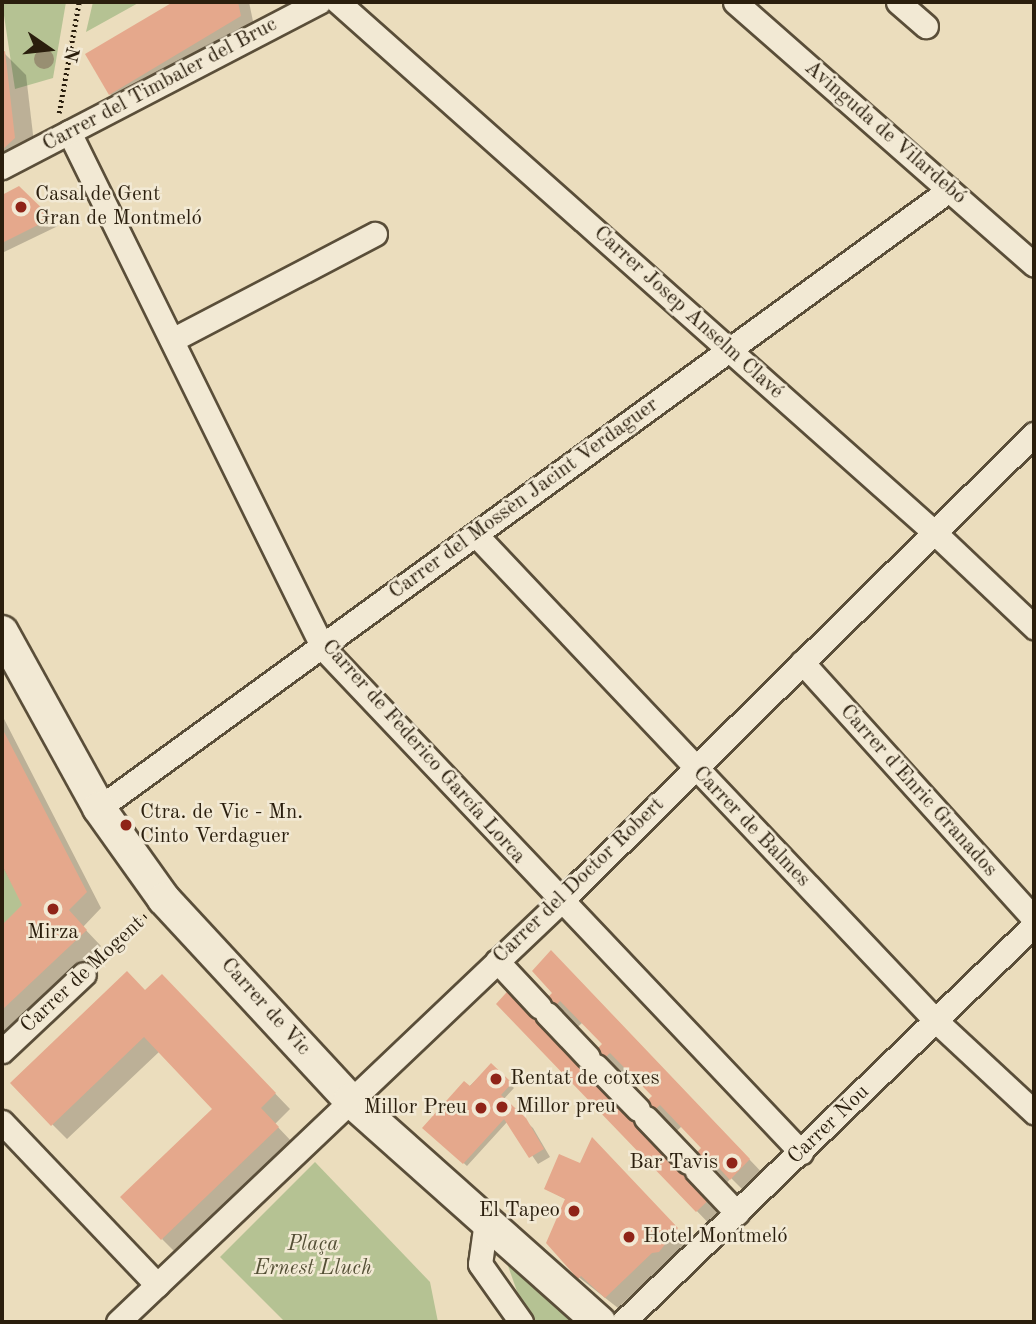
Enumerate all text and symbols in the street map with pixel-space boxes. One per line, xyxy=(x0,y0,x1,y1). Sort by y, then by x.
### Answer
street label: Carrer del Timbaler del Bruc xyxy=(38,12,282,158)
north arrow xyxy=(14,14,84,84)
text: N xyxy=(59,45,81,64)
street label: Avinguda de Vilardebó xyxy=(799,56,971,210)
place label: Casal de Gent Gran de Montmeló xyxy=(35,182,202,232)
marker: Casal de Gent Gran de Montmeló xyxy=(13,199,29,215)
street label: Carrer Josep Anselm Clavé xyxy=(588,221,788,405)
street label: Carrer del Mossèn Jacint Verdaguer xyxy=(384,393,664,605)
street label: Carrer de Federico García Lorca xyxy=(316,635,530,869)
street label: Carrer d'Enric Granados xyxy=(834,700,1002,882)
street label: Carrer de Balmes xyxy=(687,761,815,893)
street label: Carrer del Doctor Robert xyxy=(488,793,670,969)
place label: Ctra. de Vic - Mn. Cinto Verdaguer xyxy=(140,800,303,850)
marker: Ctra. de Vic - Mn. Cinto Verdaguer xyxy=(118,817,134,833)
marker: Mirza xyxy=(45,901,61,917)
street label: Carrer de Mogent xyxy=(16,911,150,1039)
place label: Mirza xyxy=(27,920,79,946)
street label: Carrer de Vic xyxy=(215,953,315,1061)
place label: Rentat de cotxes xyxy=(510,1066,660,1092)
marker: Rentat de cotxes xyxy=(488,1071,504,1087)
street label: Carrer Nou xyxy=(783,1080,875,1170)
place label: Millor preu xyxy=(516,1094,616,1120)
place label: Millor Preu xyxy=(364,1095,467,1121)
marker: Millor preu xyxy=(494,1099,510,1115)
marker: Millor Preu xyxy=(473,1100,489,1116)
place label: Bar Tavis xyxy=(629,1150,718,1176)
marker: Bar Tavis xyxy=(724,1155,740,1171)
place label: El Tapeo xyxy=(479,1198,560,1224)
marker: El Tapeo xyxy=(566,1203,582,1219)
place label: Hotel Montmeló xyxy=(643,1224,788,1250)
marker: Hotel Montmeló xyxy=(621,1229,637,1245)
park label: Plaça Ernest Lluch xyxy=(254,1232,372,1282)

